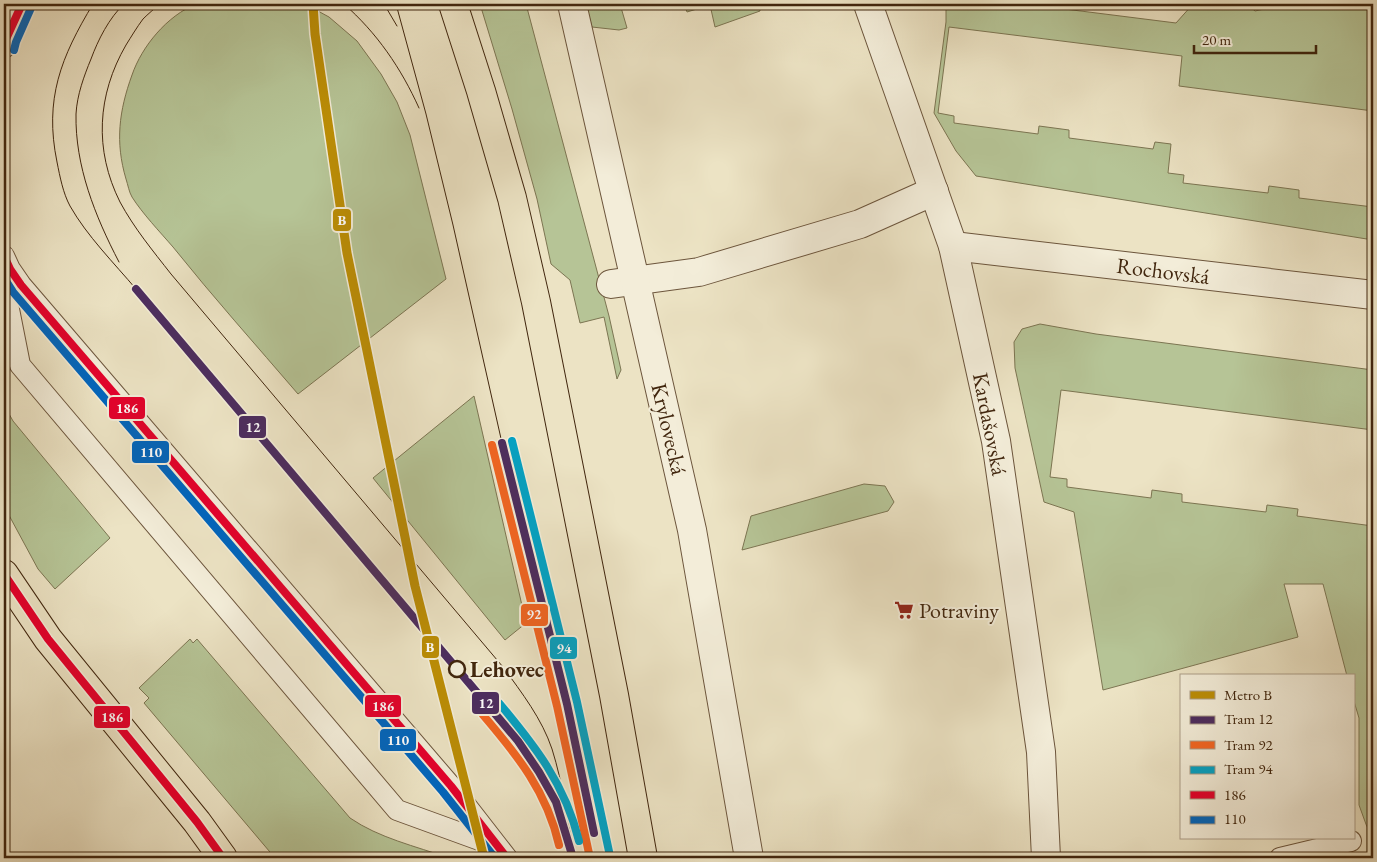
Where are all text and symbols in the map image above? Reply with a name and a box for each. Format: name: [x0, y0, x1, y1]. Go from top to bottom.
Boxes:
scale bar: [1194, 22, 1317, 54]
text: 20 m: [1202, 30, 1231, 49]
line badge: B: [332, 208, 352, 232]
text: B: [338, 211, 347, 229]
street label: Rochovská: [1115, 251, 1211, 291]
street label: Kardašovská: [966, 370, 1014, 478]
street label: Krylovecká: [644, 380, 694, 478]
line badge: 186: [108, 396, 146, 420]
text: 186: [116, 399, 139, 417]
line badge: 12: [238, 415, 267, 439]
text: 12: [246, 418, 261, 436]
line badge: 110: [131, 440, 170, 464]
text: 110: [140, 443, 163, 461]
place label: Potraviny: [919, 596, 999, 625]
supermarket icon: Potraviny: [893, 599, 915, 621]
line badge: 92: [520, 603, 549, 627]
text: 92: [527, 605, 542, 623]
line badge: B: [421, 635, 440, 659]
line badge: 94: [549, 636, 578, 660]
text: B: [426, 638, 435, 656]
text: 94: [557, 639, 572, 657]
place label: Lehovec: [470, 655, 544, 684]
marker: Lehovec: [448, 660, 466, 678]
legend: [1180, 674, 1354, 840]
text: Metro B: [1224, 685, 1272, 704]
line badge: 12: [471, 691, 500, 715]
line badge: 186: [364, 694, 402, 718]
text: 12: [479, 694, 494, 712]
text: 186: [372, 697, 395, 715]
line badge: 186: [93, 705, 131, 729]
text: 186: [101, 708, 124, 726]
text: Tram 12: [1224, 709, 1273, 728]
line badge: 110: [379, 728, 417, 752]
text: 110: [387, 731, 410, 749]
text: Tram 92: [1224, 735, 1273, 754]
text: Tram 94: [1224, 759, 1273, 778]
text: 186: [1224, 785, 1246, 804]
text: 110: [1224, 809, 1246, 828]

